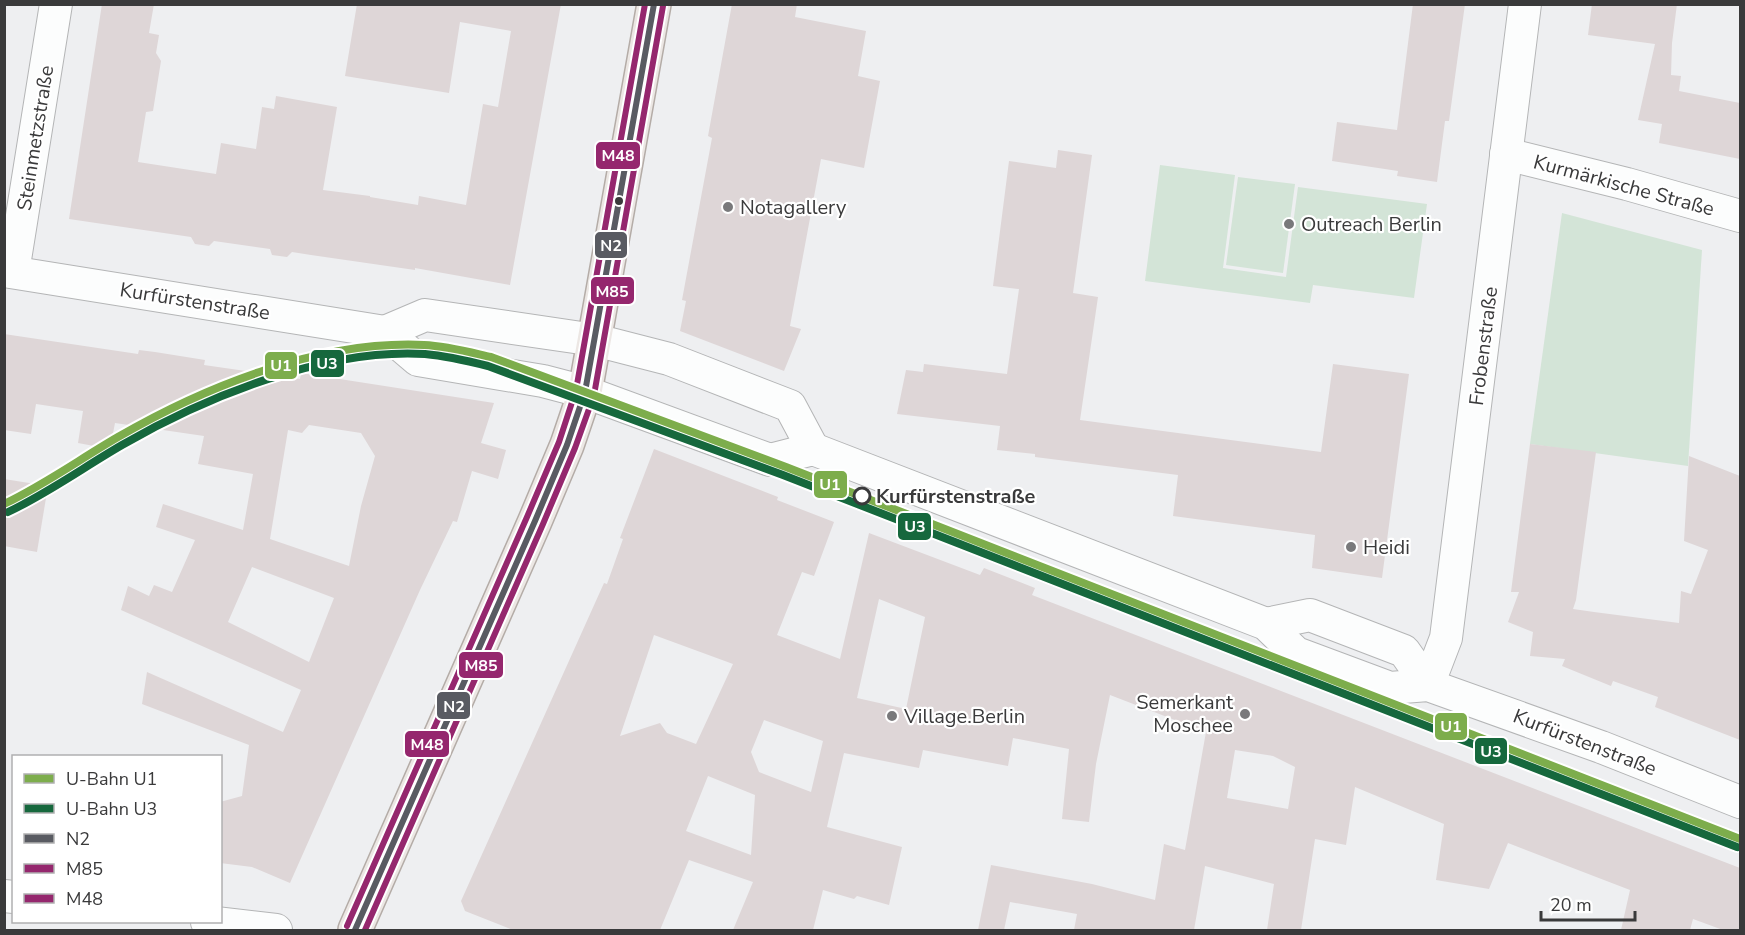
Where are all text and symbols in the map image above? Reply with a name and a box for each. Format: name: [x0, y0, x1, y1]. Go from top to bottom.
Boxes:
street label: Steinmetzstraße: [11, 63, 60, 213]
line badge: M48: [595, 141, 641, 170]
text: M48: [601, 145, 635, 167]
street label: Kurmärkische Straße: [1531, 148, 1717, 223]
place label: Notagallery: [740, 194, 847, 221]
unlabelled marker: [613, 195, 625, 207]
marker: Notagallery: [721, 200, 735, 214]
place label: Outreach Berlin: [1301, 211, 1442, 238]
marker: Outreach Berlin: [1282, 217, 1296, 231]
line badge: N2: [594, 231, 628, 259]
text: N2: [600, 235, 622, 257]
street label: Kurfürstenstraße: [118, 276, 272, 327]
line badge: M85: [590, 276, 635, 305]
text: M85: [595, 281, 629, 303]
street label: Frobenstraße: [1463, 285, 1504, 407]
line badge: U3: [310, 349, 345, 378]
line badge: U1: [264, 351, 298, 380]
text: U3: [316, 353, 338, 375]
text: U1: [270, 355, 292, 377]
line badge: U1: [813, 470, 848, 499]
text: U1: [819, 474, 841, 496]
place label: Kurfürstenstraße: [876, 483, 1036, 510]
marker: Kurfürstenstraße: [853, 487, 871, 505]
line badge: U3: [897, 512, 932, 541]
text: U3: [904, 516, 926, 538]
place label: Heidi: [1363, 534, 1410, 561]
marker: Heidi: [1344, 540, 1358, 554]
line badge: M85: [458, 651, 504, 679]
text: M85: [464, 655, 498, 677]
place label: Semerkant Moschee: [1136, 689, 1234, 739]
line badge: N2: [436, 691, 471, 720]
text: N2: [443, 696, 465, 718]
place label: Village.Berlin: [903, 703, 1025, 730]
street label: Kurfürstenstraße: [1509, 703, 1660, 782]
marker: Semerkant Moschee: [1238, 707, 1252, 721]
marker: Village.Berlin: [885, 709, 899, 723]
line badge: U1: [1434, 712, 1468, 741]
text: U1: [1440, 716, 1462, 738]
line badge: M48: [404, 730, 450, 758]
text: M48: [410, 734, 444, 756]
line badge: U3: [1474, 737, 1508, 765]
text: U3: [1480, 741, 1502, 763]
legend: [12, 755, 222, 923]
text: U-Bahn U1: [66, 767, 157, 791]
text: U-Bahn U3: [66, 797, 157, 821]
text: N2: [66, 827, 90, 851]
text: M85: [66, 857, 103, 881]
scale bar: [1541, 884, 1636, 922]
text: M48: [66, 887, 103, 911]
text: 20 m: [1550, 893, 1592, 917]

